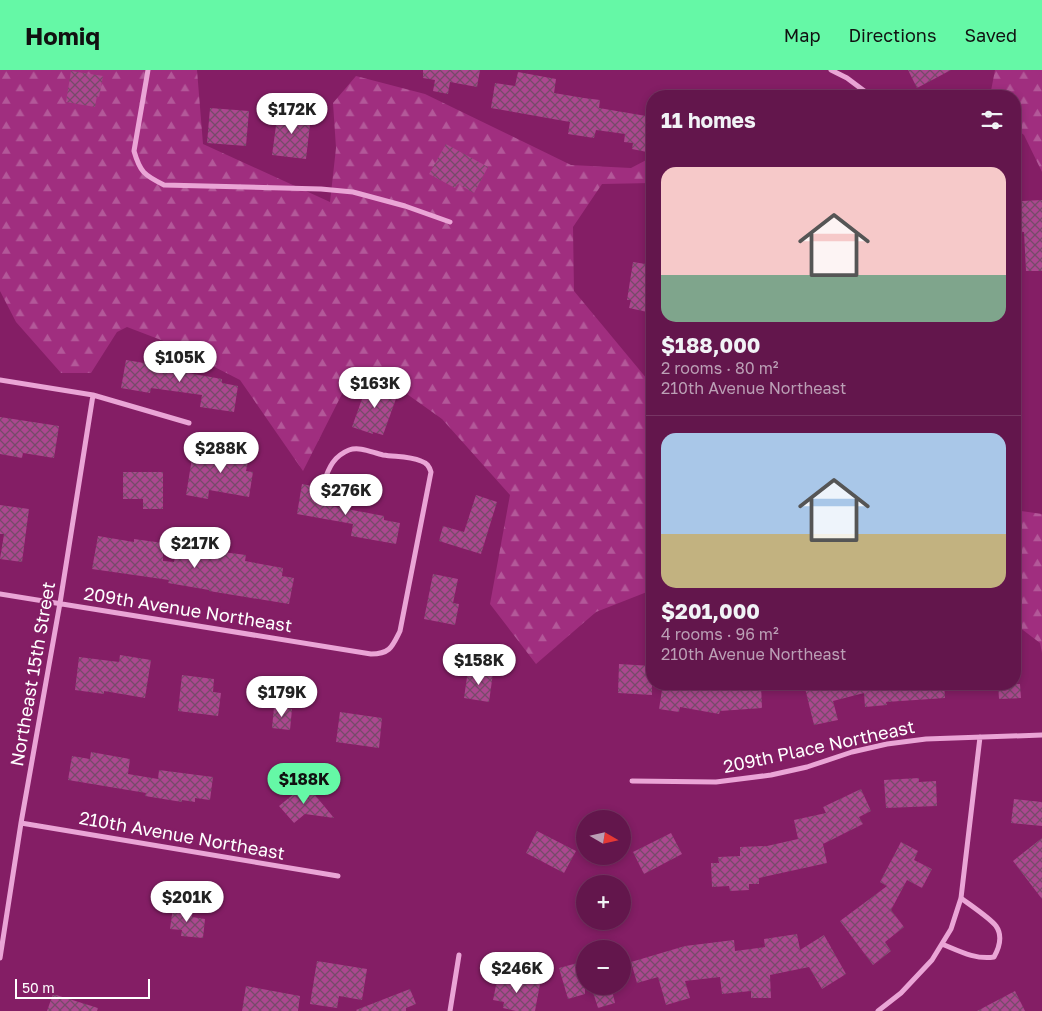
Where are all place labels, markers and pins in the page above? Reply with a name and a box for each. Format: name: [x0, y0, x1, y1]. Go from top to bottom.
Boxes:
pin: $172K: [257, 92, 327, 135]
pin: $105K: [145, 340, 215, 383]
pin: $163K: [340, 366, 410, 409]
pin: $288K: [186, 432, 256, 474]
pin: $276K: [311, 474, 381, 516]
pin: $217K: [160, 526, 230, 569]
pin: $158K: [444, 644, 514, 686]
pin: $179K: [247, 676, 317, 718]
pin: $188K: [269, 762, 339, 805]
pin: $201K: [152, 880, 222, 923]
pin: $246K: [482, 952, 552, 994]

